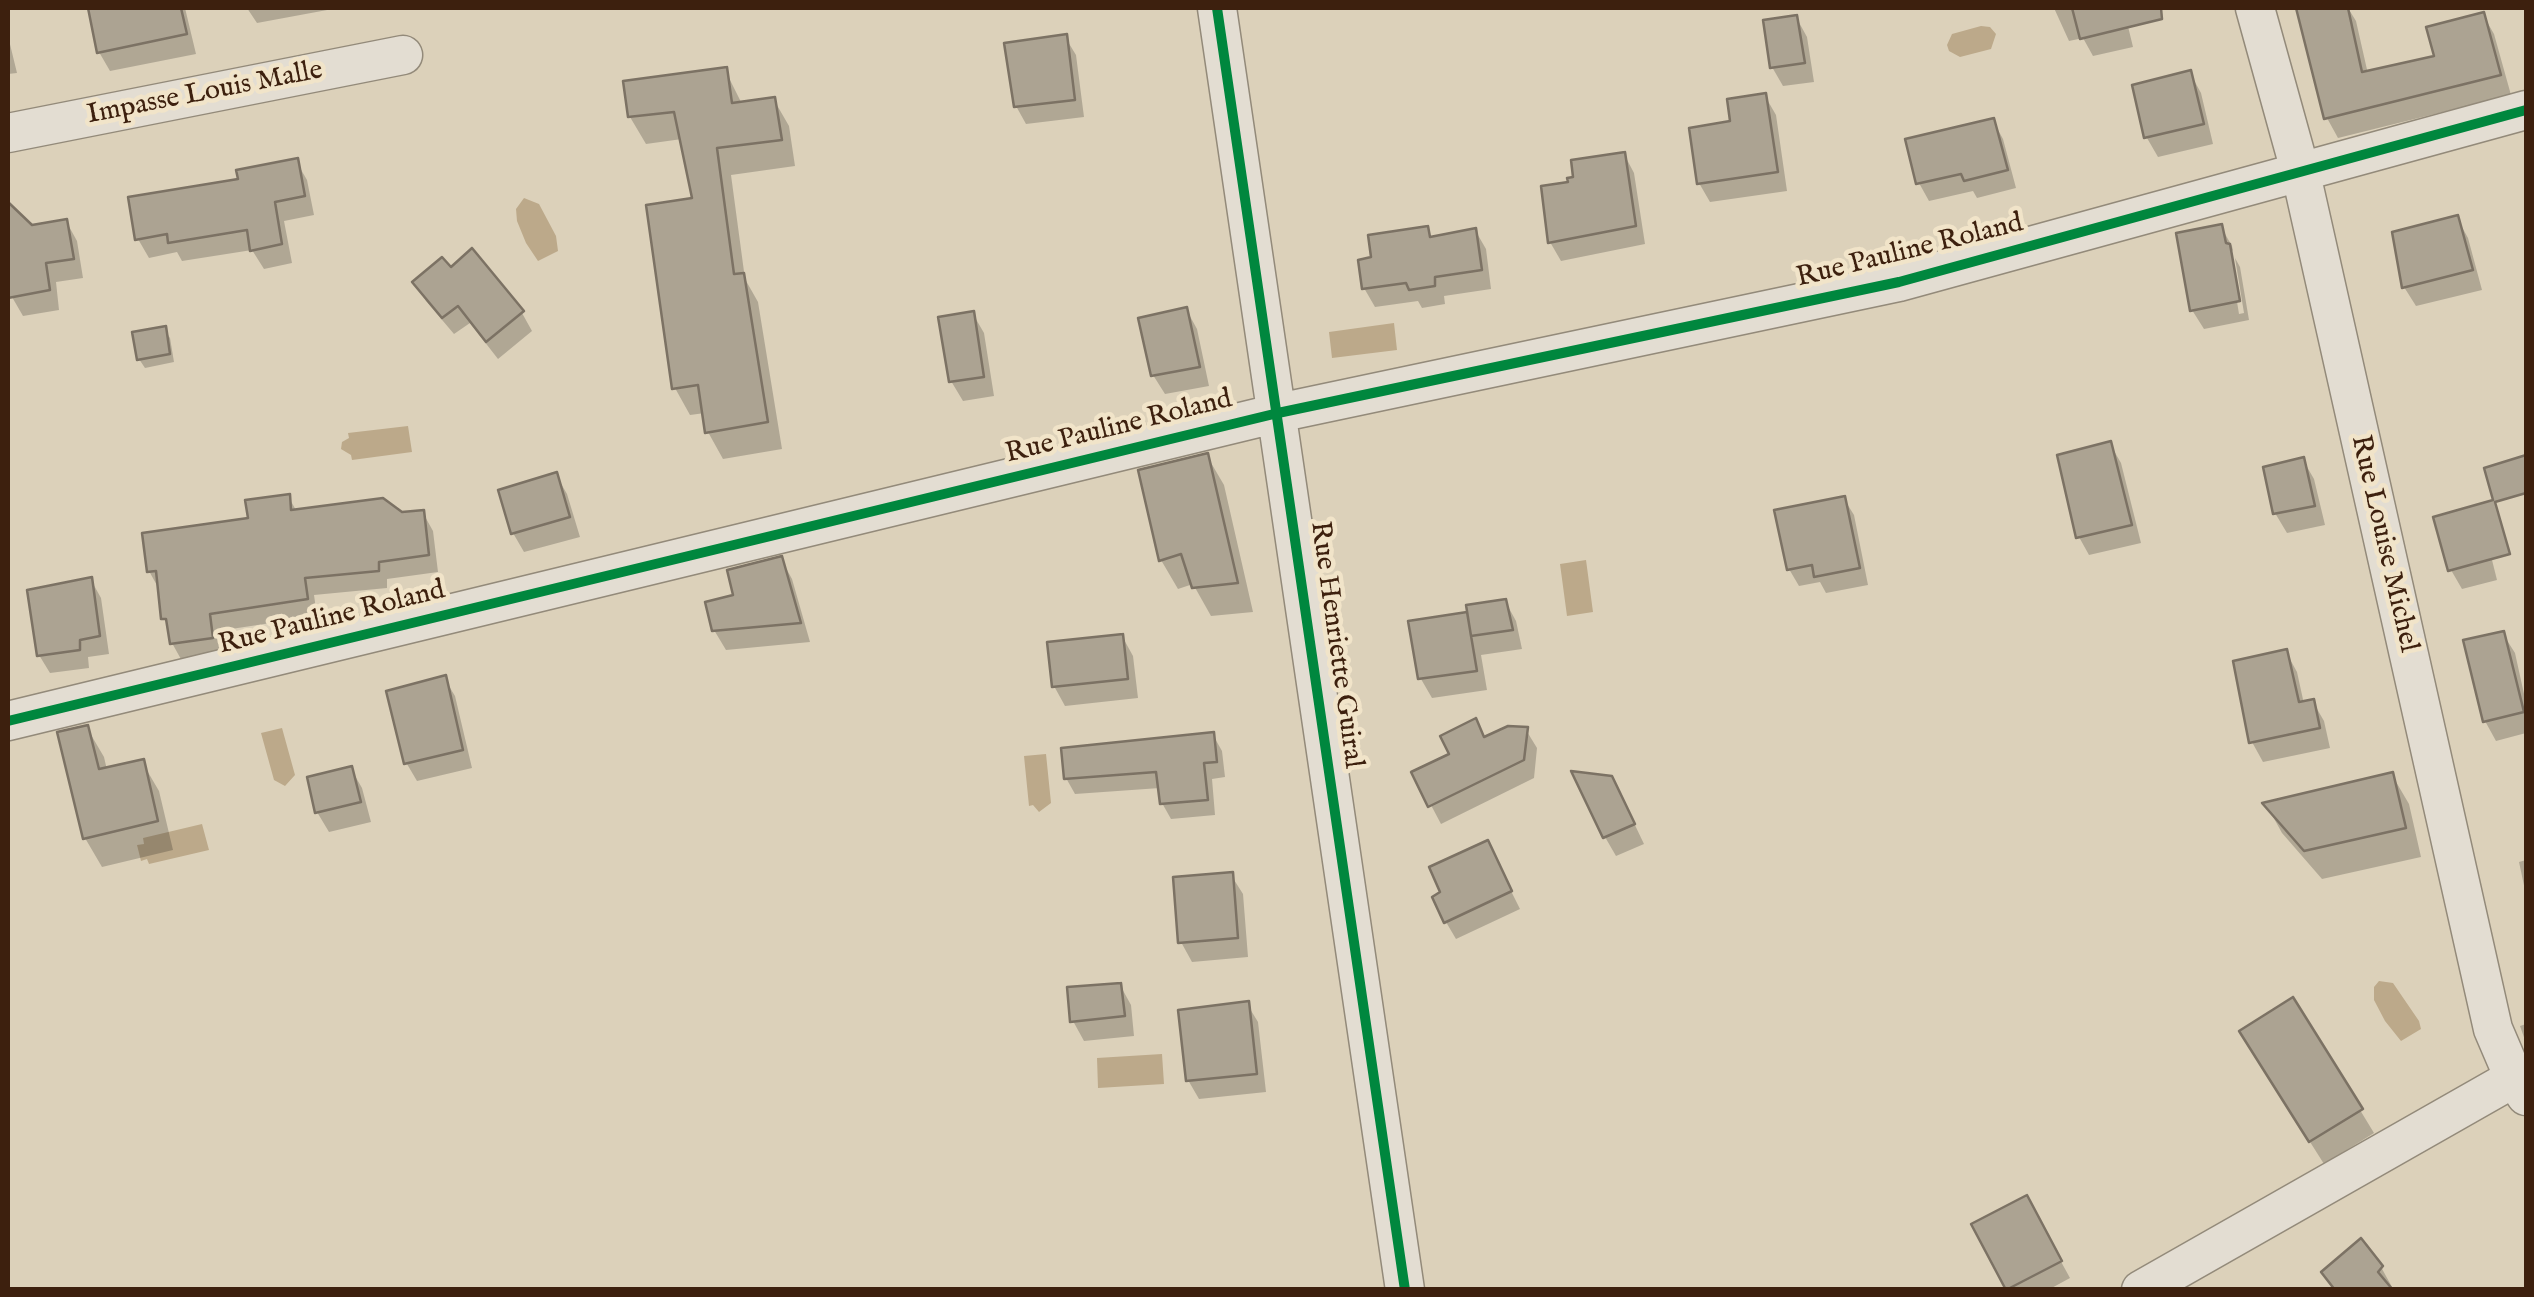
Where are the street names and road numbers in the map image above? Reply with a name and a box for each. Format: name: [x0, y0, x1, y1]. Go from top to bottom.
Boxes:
street label: Impasse Louis Malle: [84, 55, 326, 133]
street label: Rue Pauline Roland: [1793, 208, 2027, 296]
street label: Rue Pauline Roland: [1002, 384, 1236, 472]
street label: Rue Louise Michel: [2342, 432, 2424, 656]
street label: Rue Henriette Guiral: [1301, 519, 1369, 771]
street label: Rue Pauline Roland: [215, 575, 449, 663]

